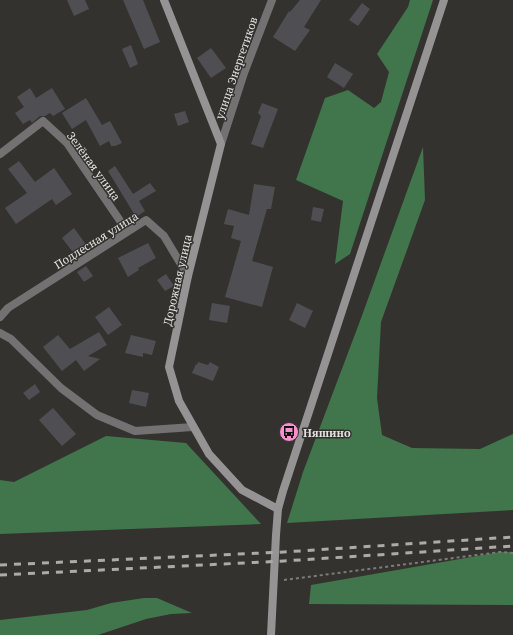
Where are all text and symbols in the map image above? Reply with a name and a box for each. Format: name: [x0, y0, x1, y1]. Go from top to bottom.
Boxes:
street label: улица Энергетиков: [211, 15, 261, 121]
street label: Зелёная улица: [64, 129, 124, 203]
street label: Подлесная улица: [51, 208, 141, 272]
street label: Дорожная улица: [159, 233, 195, 327]
bus stop icon: Няшино: [278, 421, 300, 443]
place label: Няшино: [303, 425, 351, 440]

